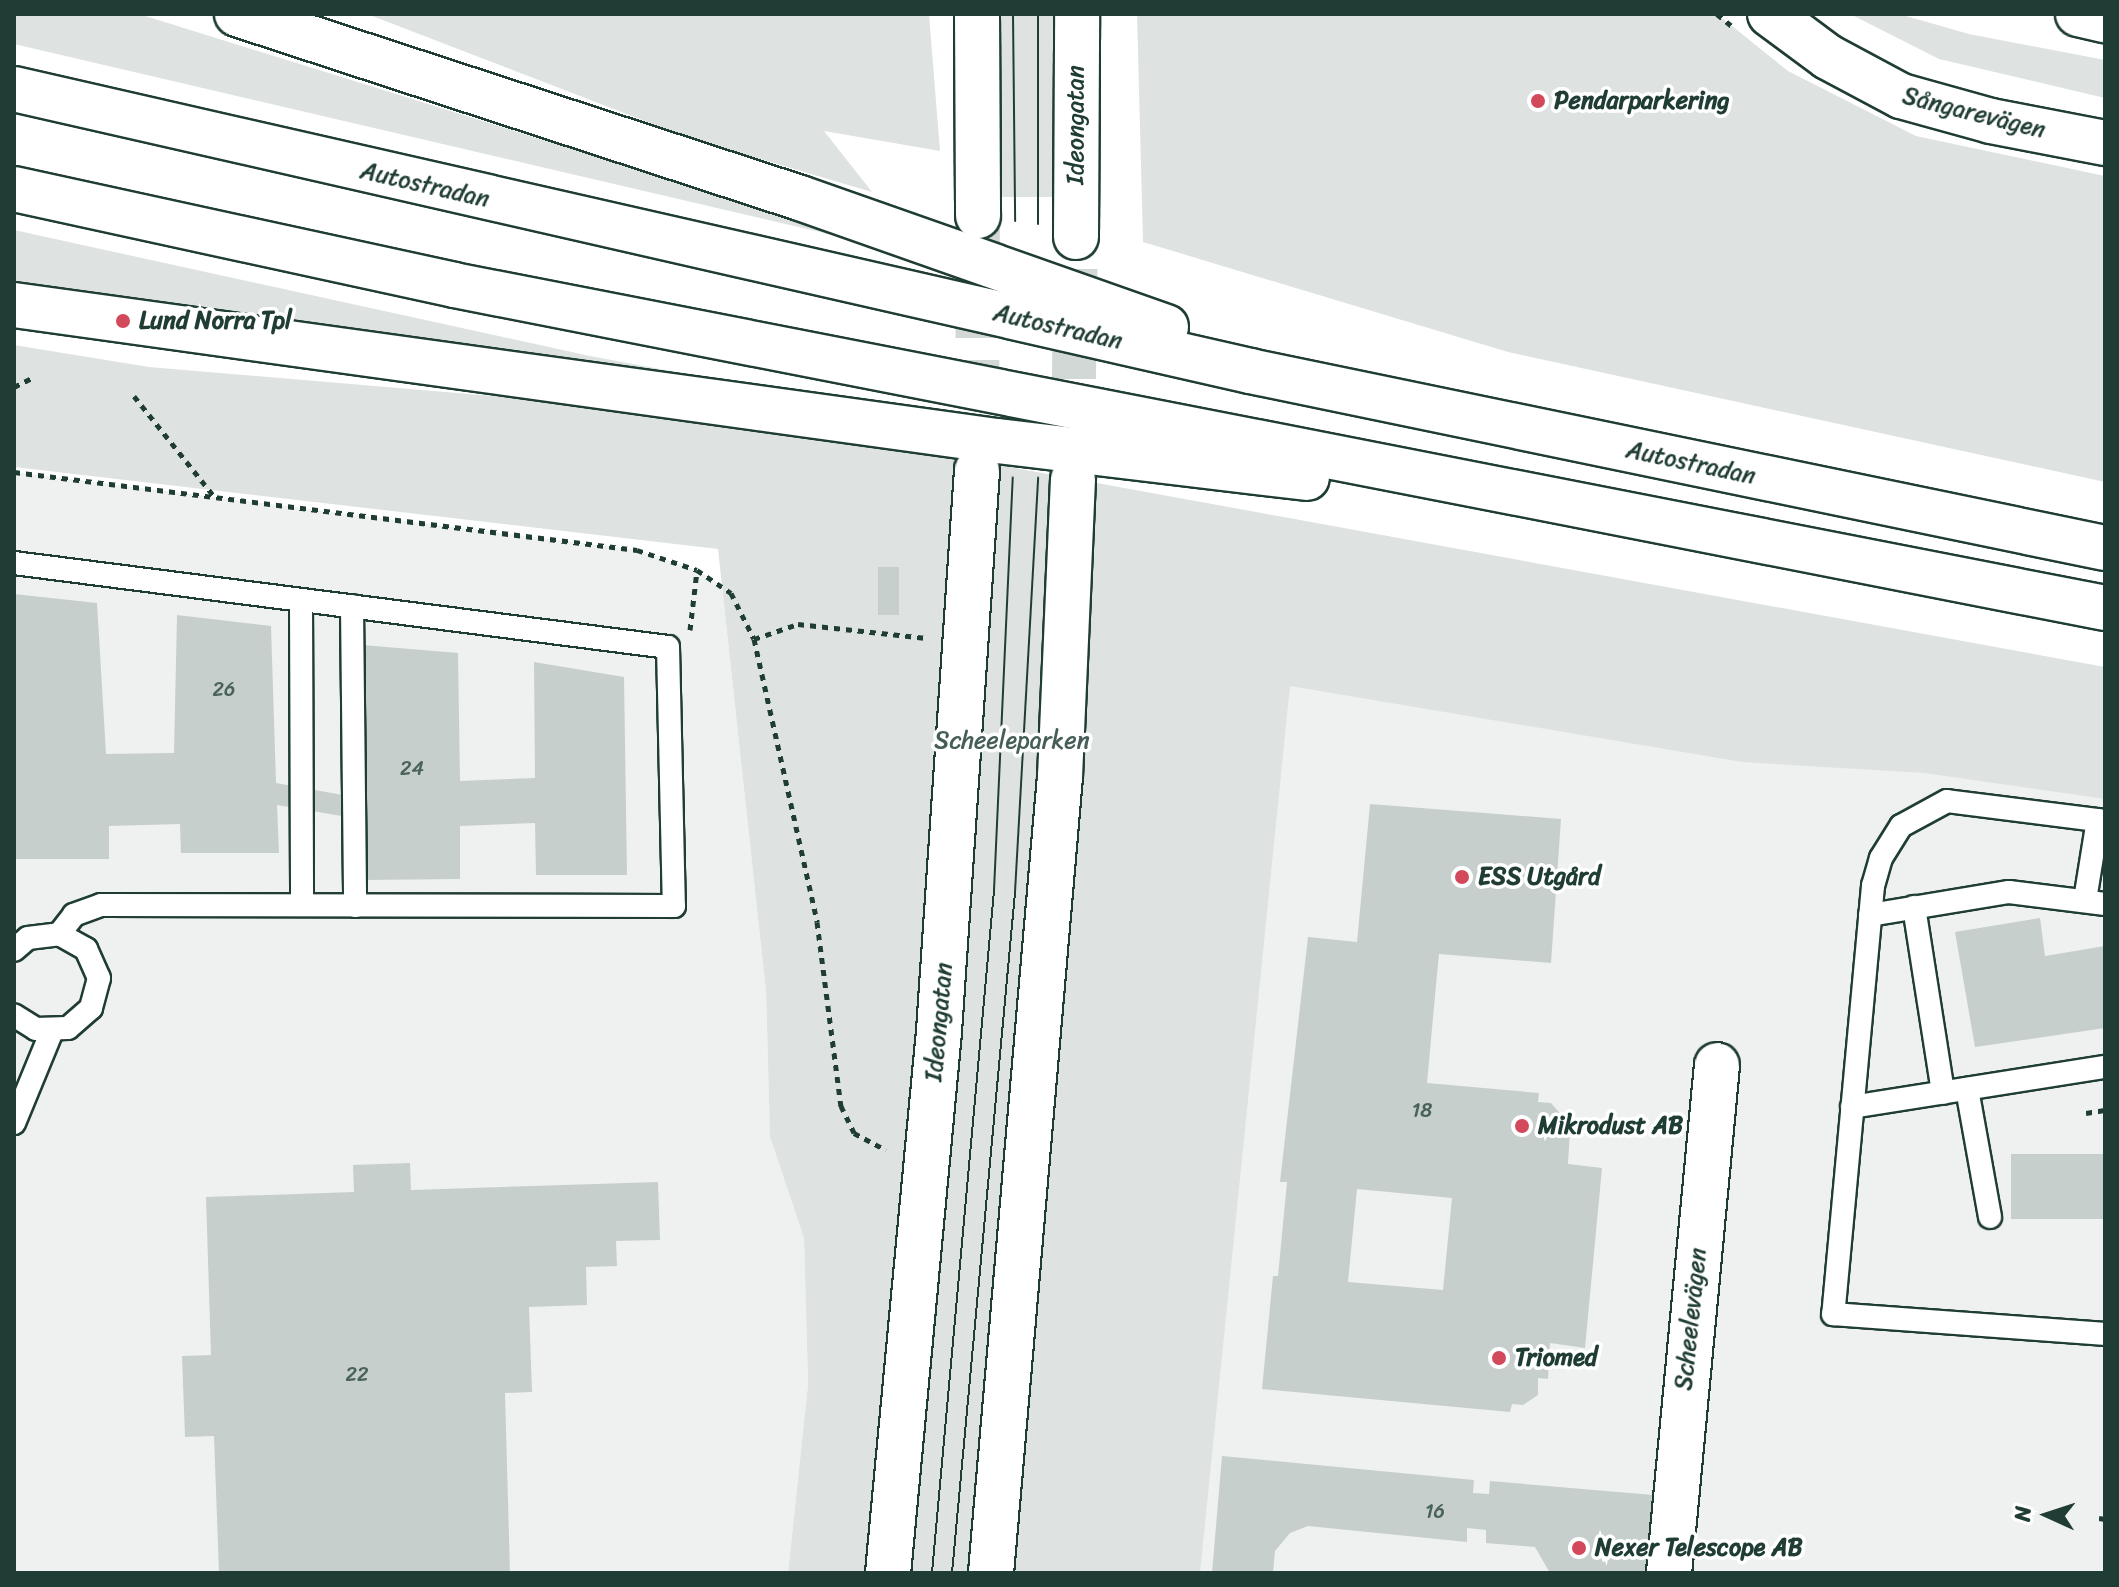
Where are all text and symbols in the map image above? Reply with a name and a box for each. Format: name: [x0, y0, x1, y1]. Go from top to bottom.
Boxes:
street label: Ideongatan: [1062, 65, 1090, 185]
street label: Sångarevägen: [1900, 81, 2048, 145]
place label: Pendarparkering: [1554, 87, 1730, 115]
marker: Pendarparkering: [1529, 92, 1547, 110]
street label: Autostradan: [358, 156, 492, 214]
street label: Autostradan: [991, 298, 1125, 356]
place label: Lund Norra Tpl: [139, 307, 293, 335]
marker: Lund Norra Tpl: [114, 312, 132, 330]
street label: Autostradan: [1624, 435, 1758, 491]
house number: 26: [213, 677, 235, 701]
park label: Scheeleparken: [934, 727, 1090, 755]
house number: 24: [400, 756, 424, 780]
place label: ESS Utgård: [1478, 863, 1601, 891]
marker: ESS Utgård: [1453, 868, 1471, 886]
street label: Ideongatan: [919, 961, 959, 1083]
house number: 18: [1412, 1098, 1432, 1122]
place label: Mikrodust AB: [1538, 1112, 1683, 1140]
marker: Mikrodust AB: [1513, 1117, 1531, 1135]
street label: Scheelevägen: [1669, 1246, 1713, 1392]
place label: Triomed: [1515, 1344, 1597, 1372]
marker: Triomed: [1490, 1349, 1508, 1367]
house number: 22: [345, 1362, 369, 1386]
north arrow: [2007, 1475, 2087, 1555]
house number: 16: [1425, 1499, 1445, 1523]
text: N: [2003, 1505, 2042, 1522]
place label: Nexer Telescope AB: [1595, 1534, 1804, 1562]
marker: Nexer Telescope AB: [1570, 1539, 1588, 1557]

